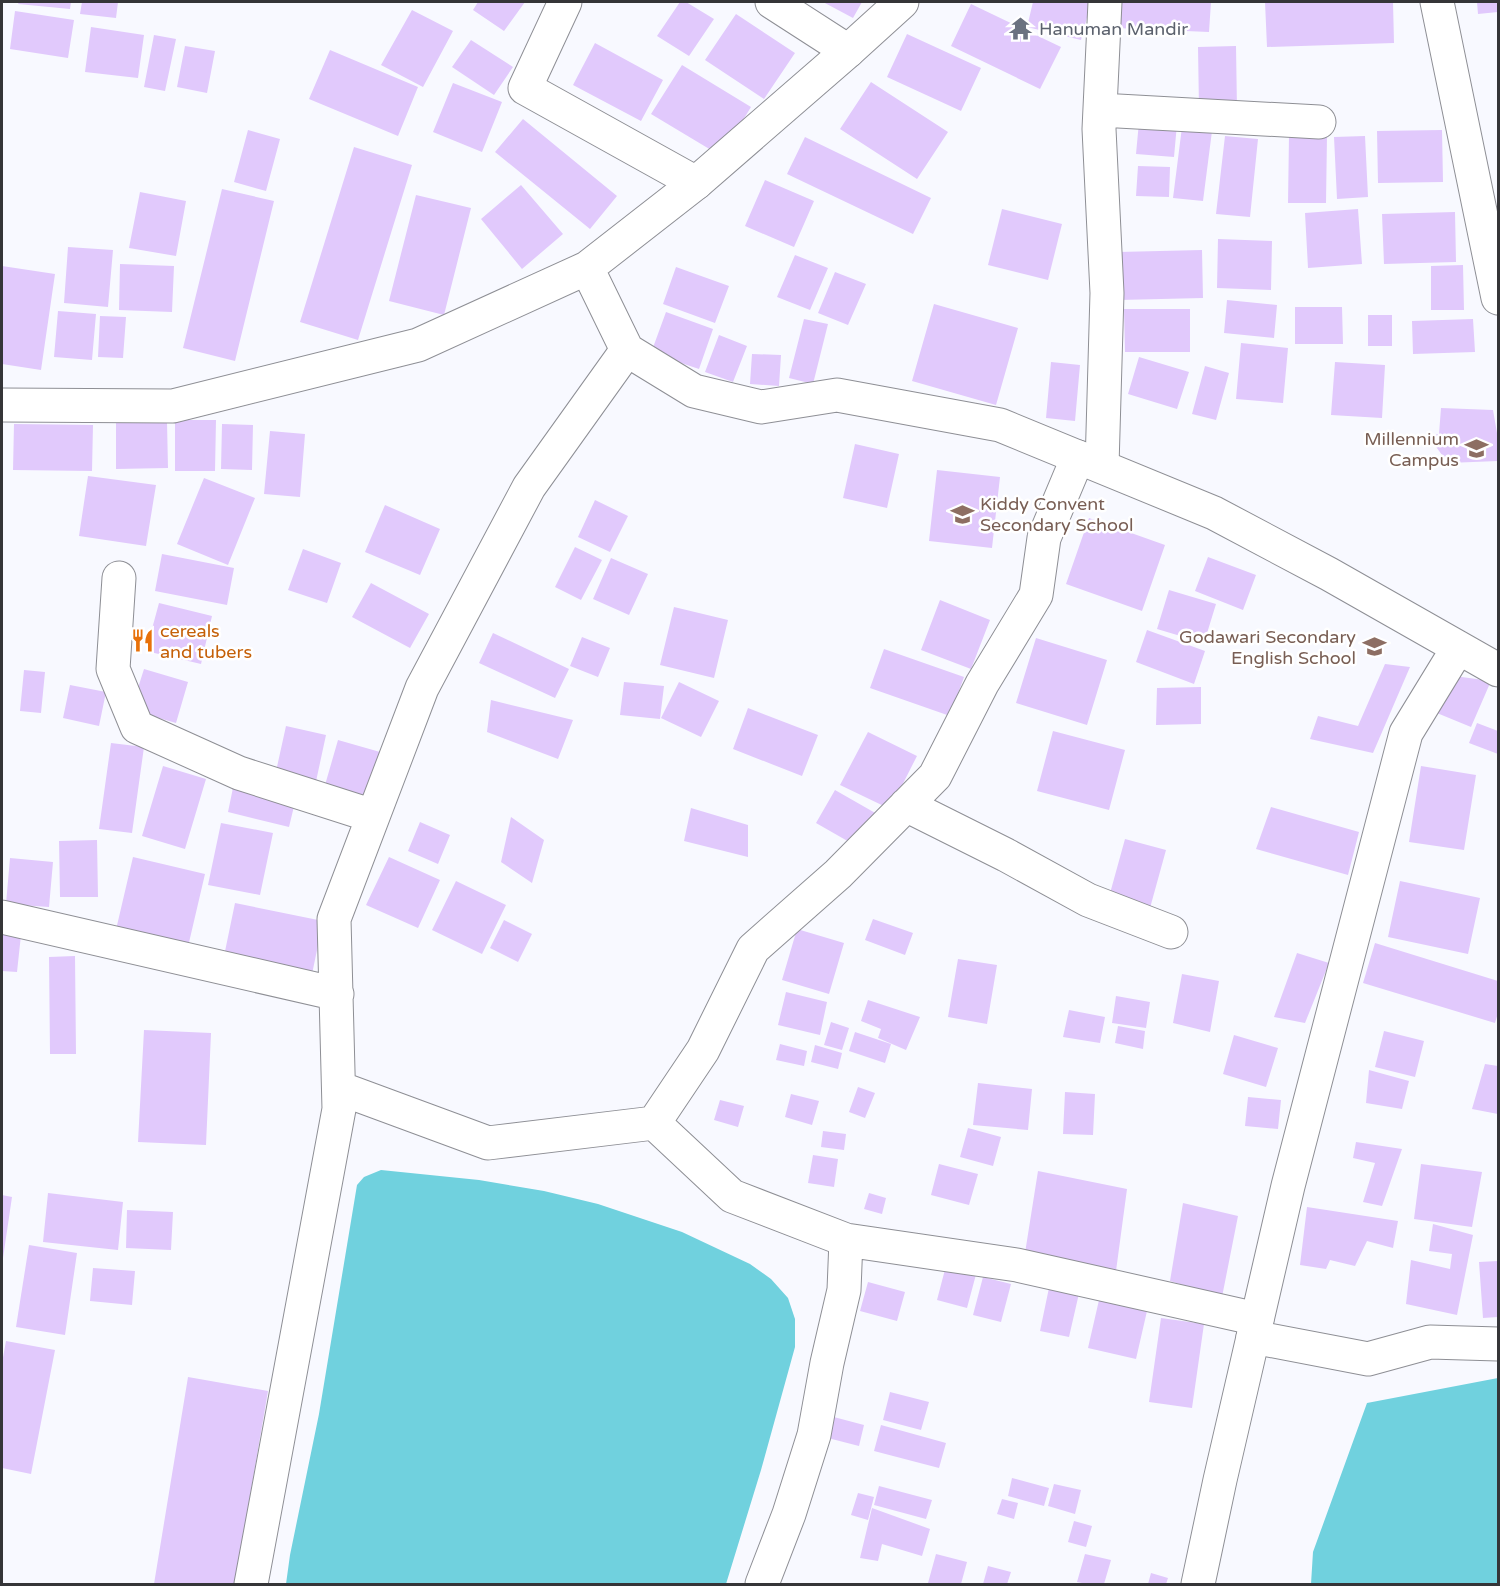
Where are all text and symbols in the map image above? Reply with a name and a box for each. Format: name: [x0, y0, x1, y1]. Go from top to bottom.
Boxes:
temple icon: Hanuman Mandir: [1008, 16, 1034, 42]
place label: Hanuman Mandir: [1039, 18, 1188, 40]
place label: Millennium Campus: [1364, 428, 1459, 471]
school or university icon: Millennium Campus: [1464, 436, 1490, 462]
place label: Kiddy Convent Secondary School: [980, 493, 1133, 536]
school or university icon: Kiddy Convent Secondary School: [949, 501, 975, 527]
place label: cereals and tubers: [160, 620, 252, 663]
place label: Godawari Secondary English School: [1179, 626, 1356, 669]
restaurant icon: cereals and tubers: [129, 628, 155, 654]
school or university icon: Godawari Secondary English School: [1361, 634, 1387, 660]

